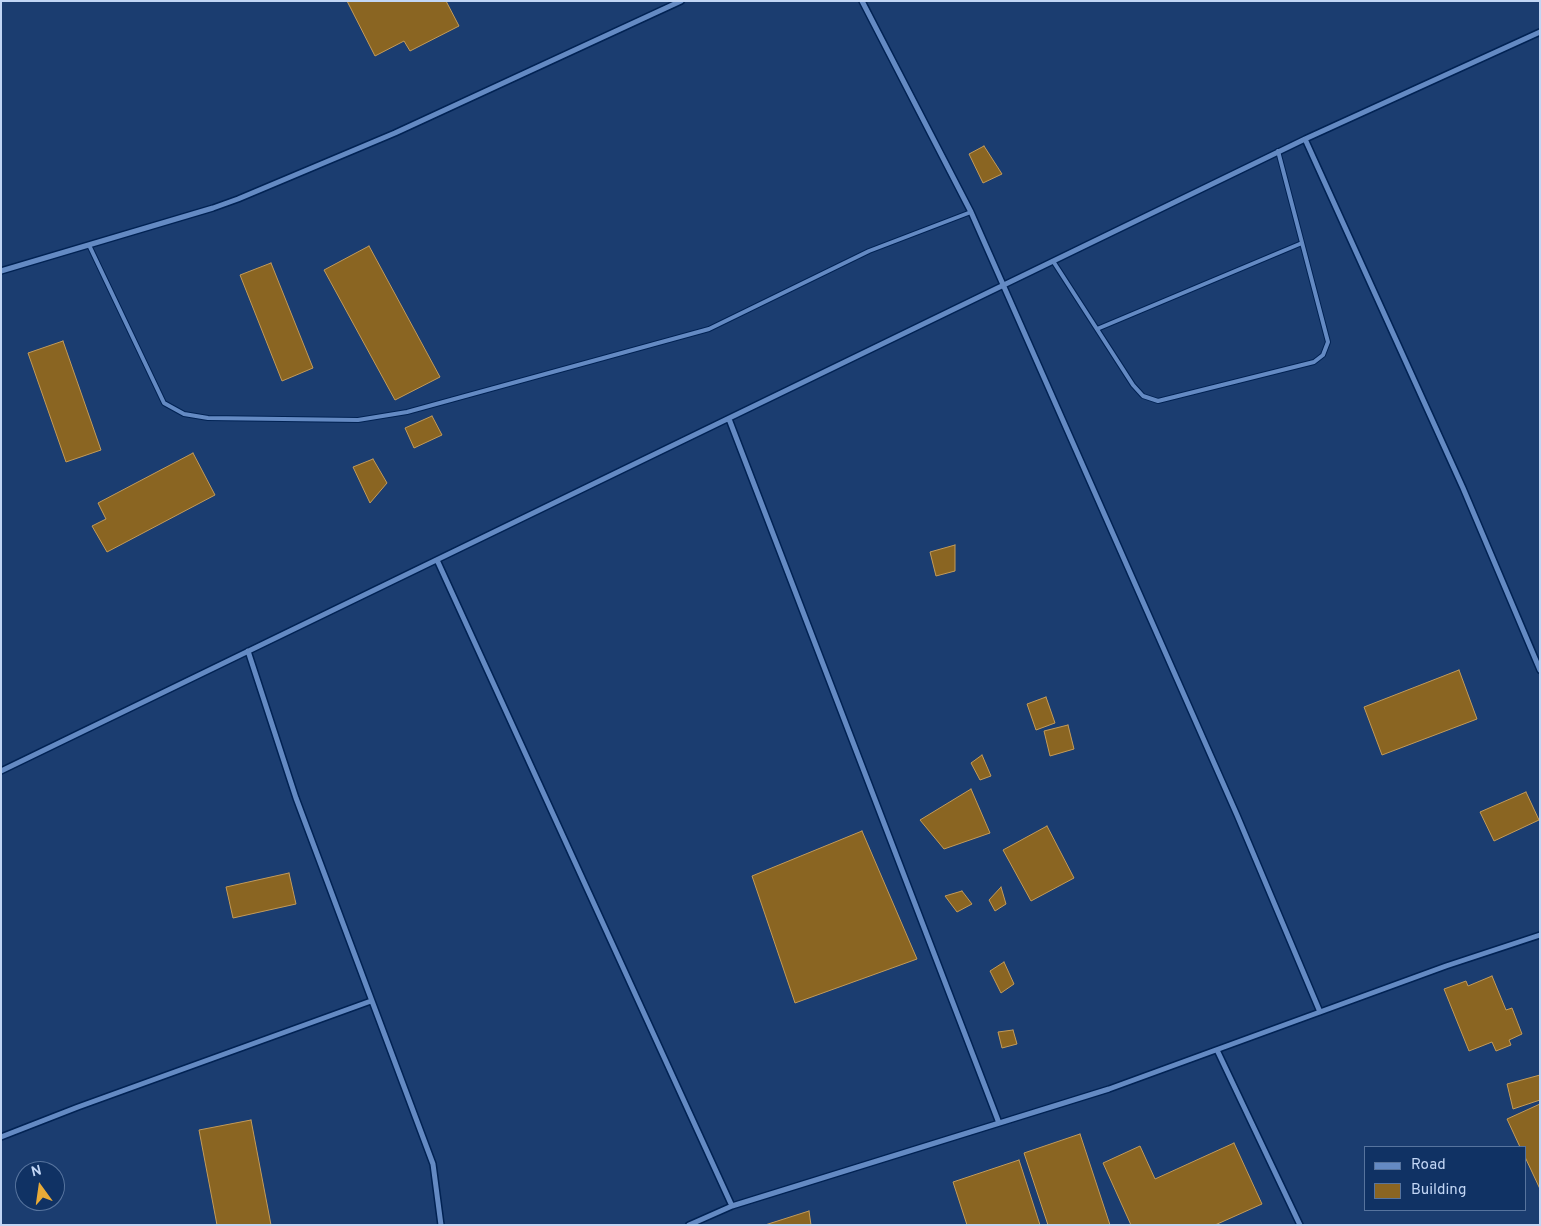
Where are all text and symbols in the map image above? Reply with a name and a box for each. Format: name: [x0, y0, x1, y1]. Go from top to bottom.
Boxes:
legend: [1364, 1146, 1526, 1211]
text: Road: [1411, 1156, 1446, 1175]
north arrow: [15, 1161, 65, 1211]
text: N: [30, 1162, 43, 1181]
text: Building: [1411, 1181, 1466, 1200]

